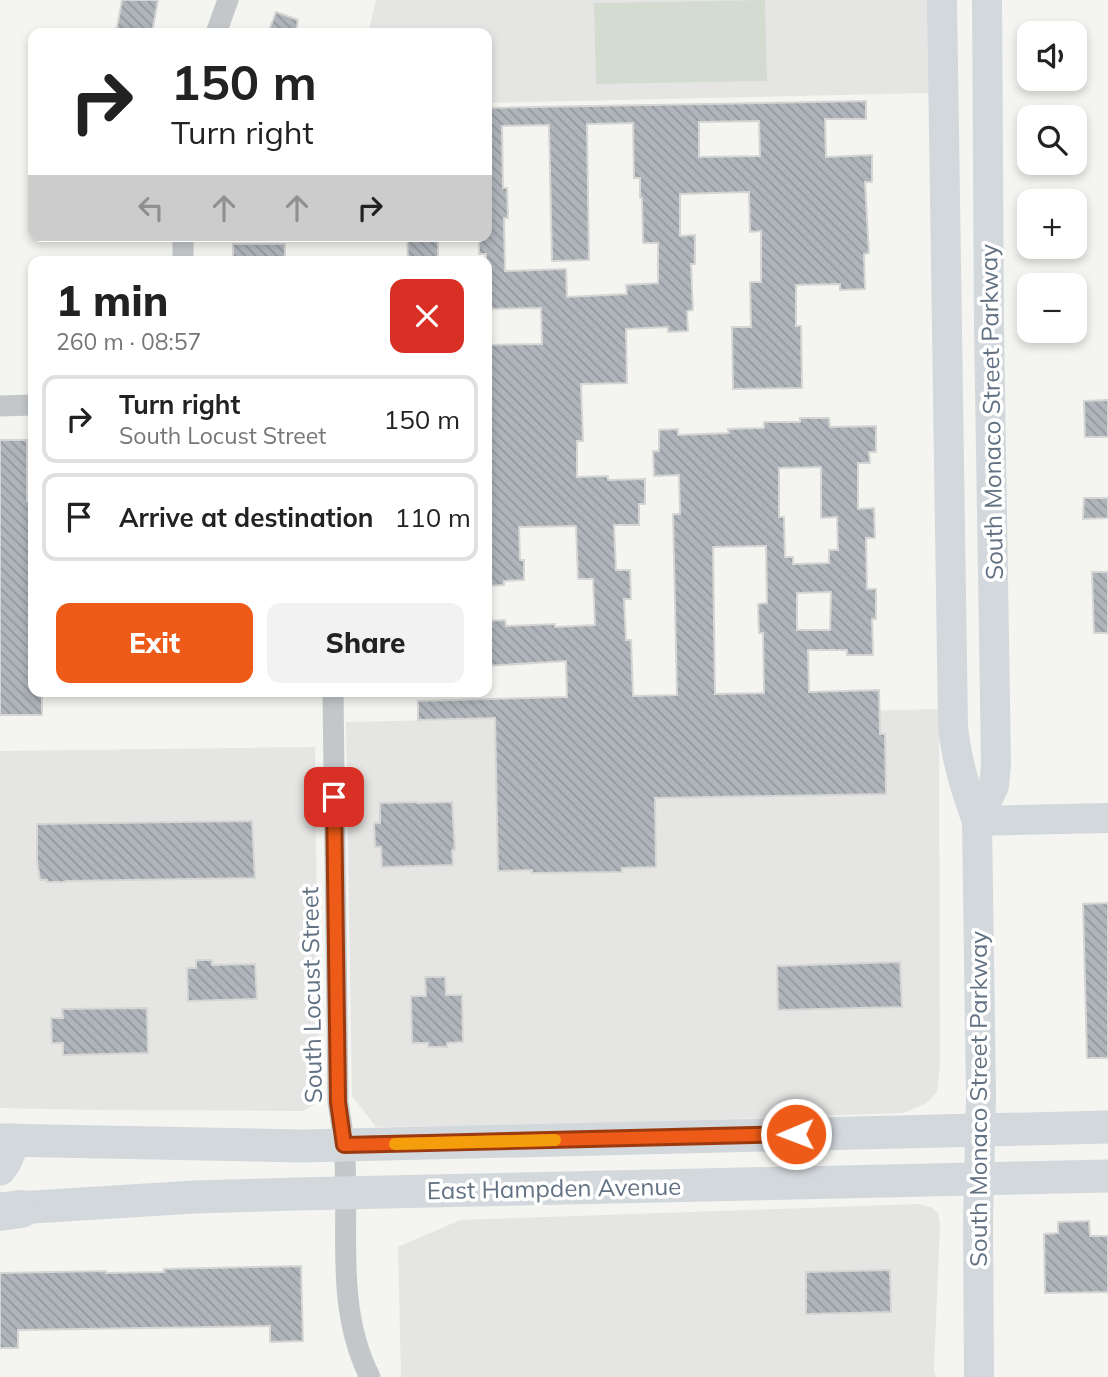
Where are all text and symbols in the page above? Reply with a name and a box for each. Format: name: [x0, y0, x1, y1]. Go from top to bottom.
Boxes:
map controls: [1017, 21, 1087, 343]
button: sound: [1017, 21, 1087, 91]
text: 150 m: [171, 51, 317, 112]
icon: right: [56, 56, 147, 147]
button: search: [1017, 105, 1087, 175]
text: Turn right: [171, 112, 314, 152]
icon: left: [132, 189, 170, 227]
icon: ahead: [205, 189, 243, 227]
icon: ahead: [278, 189, 316, 227]
icon: right: [351, 189, 389, 227]
button: +: [1017, 189, 1087, 259]
street label: South Monaco Street Parkway: [973, 244, 1009, 580]
button: −: [1017, 273, 1087, 343]
text: 1 min: [56, 274, 169, 327]
button: close: [390, 279, 464, 353]
text: 260 m · 08:57: [56, 327, 201, 356]
text: Turn right: [119, 388, 240, 421]
icon: right: [60, 400, 98, 438]
text: 150 m: [384, 403, 460, 436]
text: South Locust Street: [119, 421, 326, 450]
icon: arrive: [60, 498, 98, 536]
text: Arrive at destination: [119, 501, 374, 534]
text: 110 m: [395, 501, 471, 534]
button: Exit: [56, 603, 253, 683]
button: Share: [267, 603, 464, 683]
pin: [304, 767, 364, 827]
icon: arrive: [315, 778, 353, 816]
street label: South Locust Street: [294, 887, 328, 1103]
street label: South Monaco Street Parkway: [963, 931, 993, 1267]
position arrow: [759, 1097, 833, 1171]
street label: East Hampden Avenue: [427, 1171, 681, 1205]

